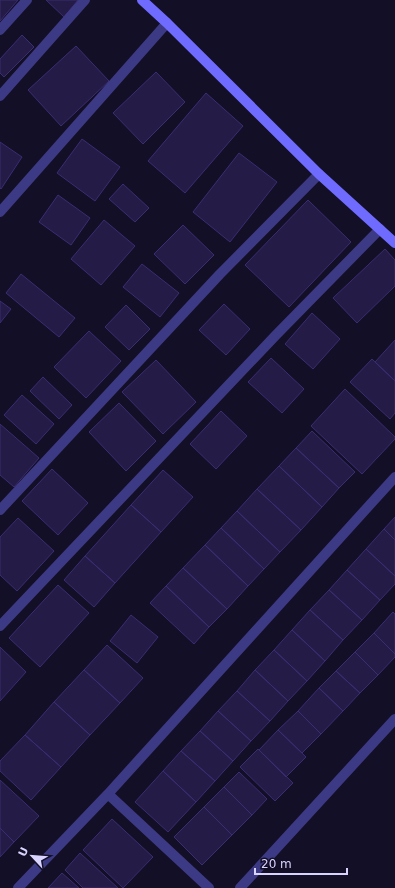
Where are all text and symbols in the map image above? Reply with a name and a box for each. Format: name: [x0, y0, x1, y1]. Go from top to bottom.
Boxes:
north arrow: [12, 836, 52, 876]
text: U: [16, 845, 31, 859]
scale bar: [255, 850, 347, 876]
text: 20 m: [261, 857, 292, 871]

